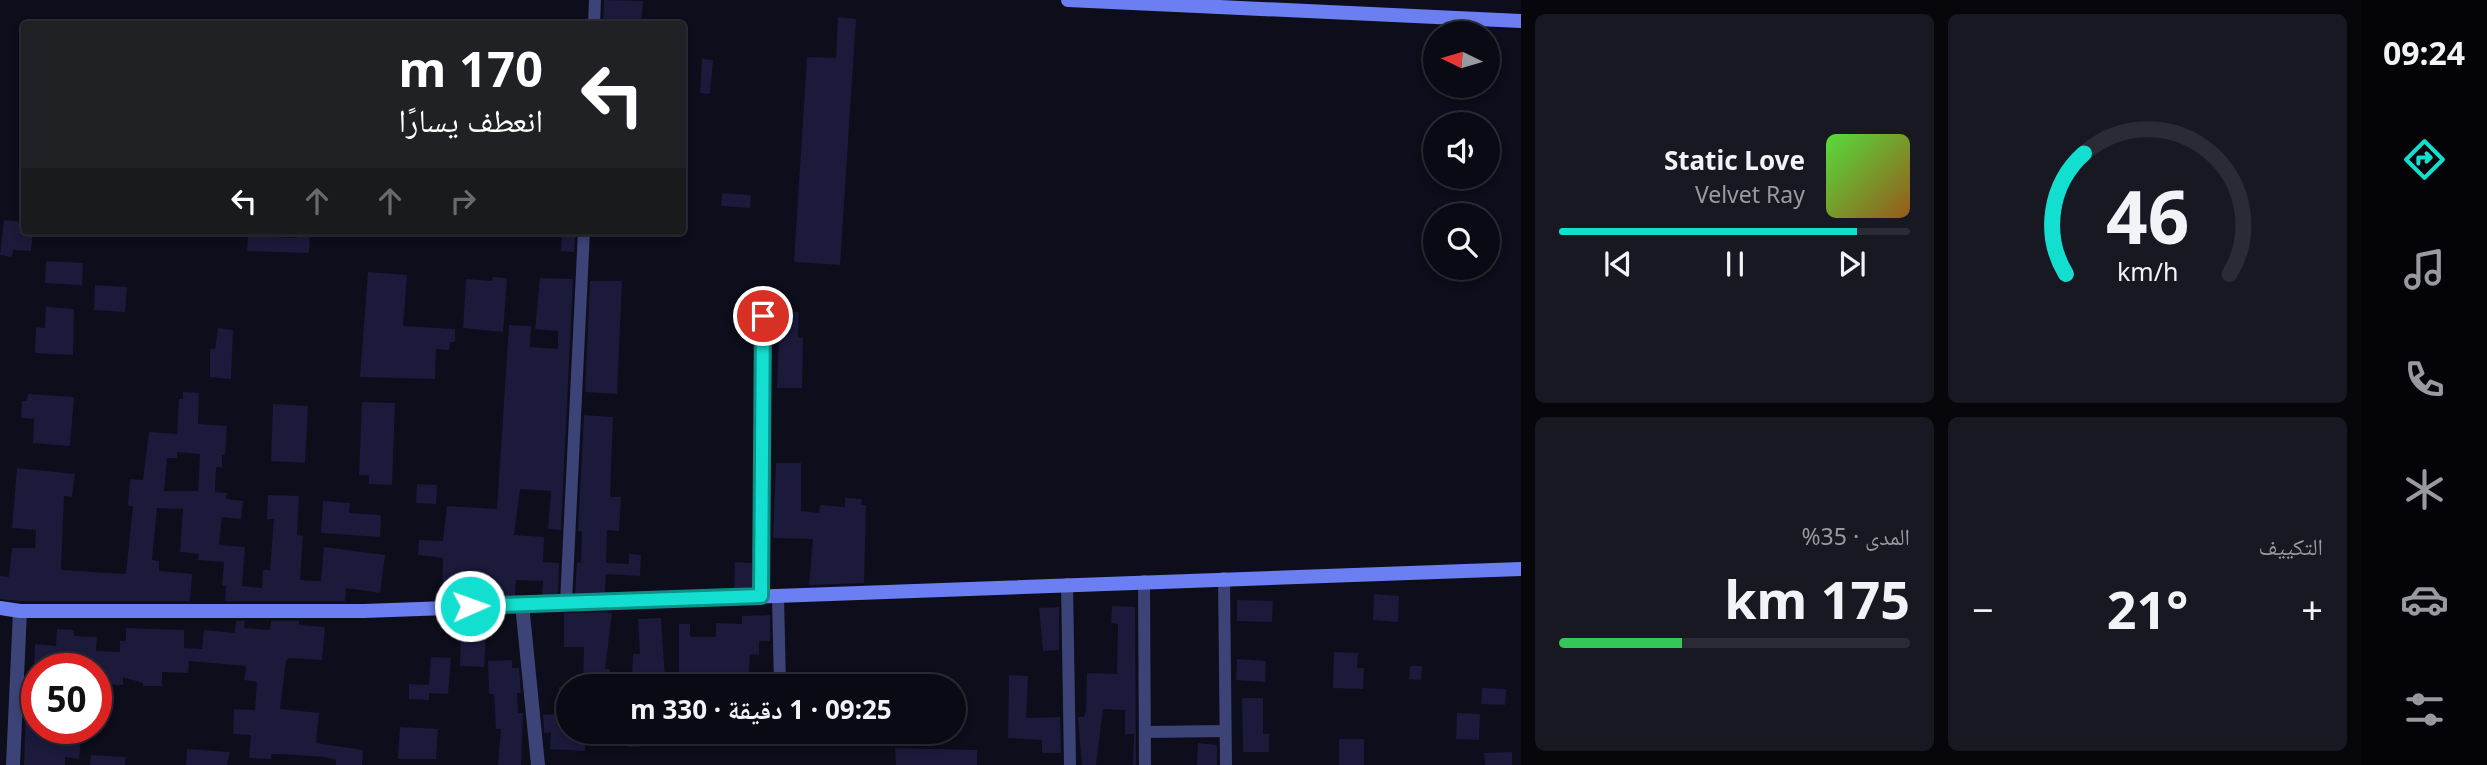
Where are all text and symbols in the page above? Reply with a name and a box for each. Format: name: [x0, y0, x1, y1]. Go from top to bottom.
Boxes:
north arrow: [1423, 21, 1500, 98]
map controls: [1423, 21, 1500, 280]
text: 09:24: [2383, 31, 2465, 74]
text: 170 m: [398, 35, 543, 101]
icon: left: [567, 49, 658, 140]
text: انعطف يسارًا: [398, 98, 543, 141]
button: sound: [1423, 112, 1500, 189]
icon: directions: [2400, 135, 2449, 184]
text: Static Love: [1664, 142, 1805, 178]
text: 46: [2106, 167, 2189, 266]
text: Velvet Ray: [1695, 178, 1805, 210]
icon: left: [225, 182, 263, 220]
icon: ahead: [298, 182, 336, 220]
icon: ahead: [371, 182, 409, 220]
icon: right: [444, 182, 482, 220]
button: search: [1423, 203, 1500, 280]
icon: previous: [1599, 245, 1637, 283]
icon: pause: [1716, 245, 1754, 283]
icon: next: [1833, 245, 1871, 283]
icon: music: [2400, 245, 2449, 294]
text: km/h: [2117, 254, 2178, 288]
pin: [733, 286, 793, 346]
icon: arrive: [744, 297, 782, 335]
icon: phone: [2400, 355, 2449, 404]
icon: climate: [2400, 465, 2449, 514]
text: المدى · 35%: [1801, 520, 1910, 552]
text: التكييف: [2258, 530, 2323, 562]
text: 175 km: [1724, 563, 1910, 634]
position arrow: [433, 569, 507, 643]
text: 21°: [2107, 573, 2188, 644]
icon: car: [2400, 575, 2449, 624]
text: −: [1972, 583, 1994, 635]
text: +: [2301, 583, 2323, 635]
speed limit sign: 50: [21, 653, 112, 744]
icon: filters: [2400, 685, 2449, 734]
text: 09:25 · 1 دقيقة · 330 m: [630, 691, 892, 727]

